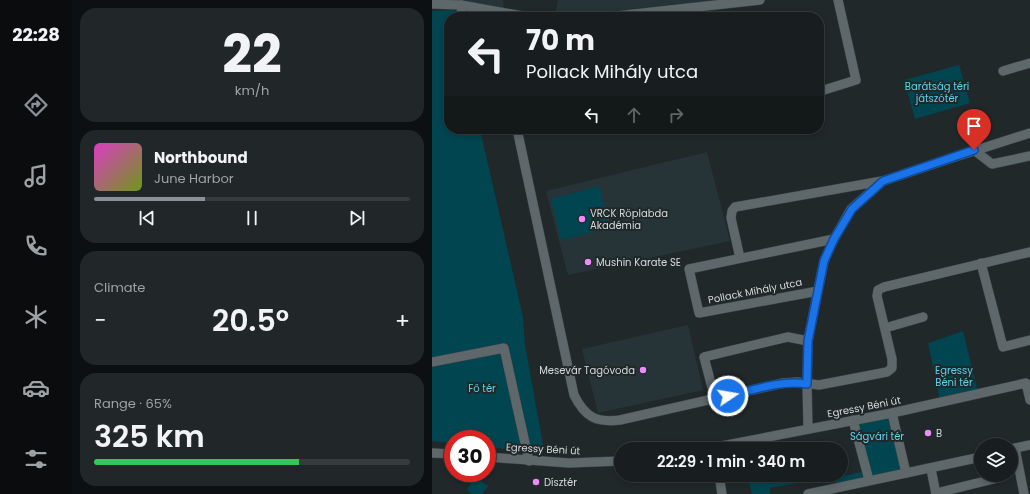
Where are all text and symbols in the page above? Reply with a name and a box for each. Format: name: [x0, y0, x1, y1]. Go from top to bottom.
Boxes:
text: 22: [222, 18, 282, 91]
text: 70 m: [526, 21, 595, 60]
text: 22:28: [12, 22, 60, 47]
icon: left: [460, 28, 512, 80]
text: Pollack Mihály utca: [526, 59, 698, 84]
park label: Barátság téri játszótér: [905, 79, 969, 106]
text: km/h: [235, 81, 269, 100]
icon: directions: [22, 91, 50, 119]
icon: left: [581, 104, 603, 126]
icon: ahead: [623, 104, 645, 126]
icon: right: [665, 104, 687, 126]
pin: [957, 109, 991, 150]
icon: arrive: [963, 115, 985, 137]
text: Northbound: [154, 147, 248, 168]
icon: music: [22, 162, 50, 190]
text: June Harbor: [154, 169, 234, 188]
place label: VRCK Röplabda Akadémia: [590, 206, 668, 233]
icon: previous: [136, 207, 158, 229]
icon: pause: [241, 207, 263, 229]
icon: next: [346, 207, 368, 229]
marker: VRCK Röplabda Akadémia: [577, 214, 587, 224]
icon: phone: [22, 232, 50, 260]
place label: Mushin Karate SE: [596, 255, 681, 270]
marker: Mushin Karate SE: [583, 257, 593, 267]
street label: Pollack Mihály utca: [707, 275, 803, 307]
text: Climate: [94, 278, 145, 297]
text: 20.5°: [212, 299, 289, 342]
icon: climate: [22, 303, 50, 331]
text: −: [94, 305, 106, 336]
text: +: [395, 305, 410, 336]
place label: Mesevár Tagóvoda: [539, 363, 635, 378]
park label: Egressy Béni tér: [935, 363, 973, 390]
marker: Mesevár Tagóvoda: [638, 365, 648, 375]
icon: car: [22, 374, 50, 402]
position arrow: [707, 375, 749, 417]
park label: Fő tér: [468, 381, 496, 396]
street label: Egressy Béni út: [826, 392, 902, 421]
text: Range · 65%: [94, 394, 172, 413]
text: 325 km: [94, 415, 205, 458]
place label: B: [936, 426, 942, 441]
marker: B: [923, 428, 933, 438]
park label: Ságvári tér: [850, 429, 904, 444]
speed limit sign: 30: [444, 430, 496, 482]
map controls: [974, 438, 1018, 482]
button: layers: [974, 438, 1018, 482]
street label: Egressy Béni út: [505, 440, 581, 458]
icon: filters: [22, 445, 50, 473]
text: 22:29 · 1 min · 340 m: [657, 451, 805, 472]
place label: Dísztér: [544, 475, 577, 490]
marker: Dísztér: [531, 477, 541, 487]

